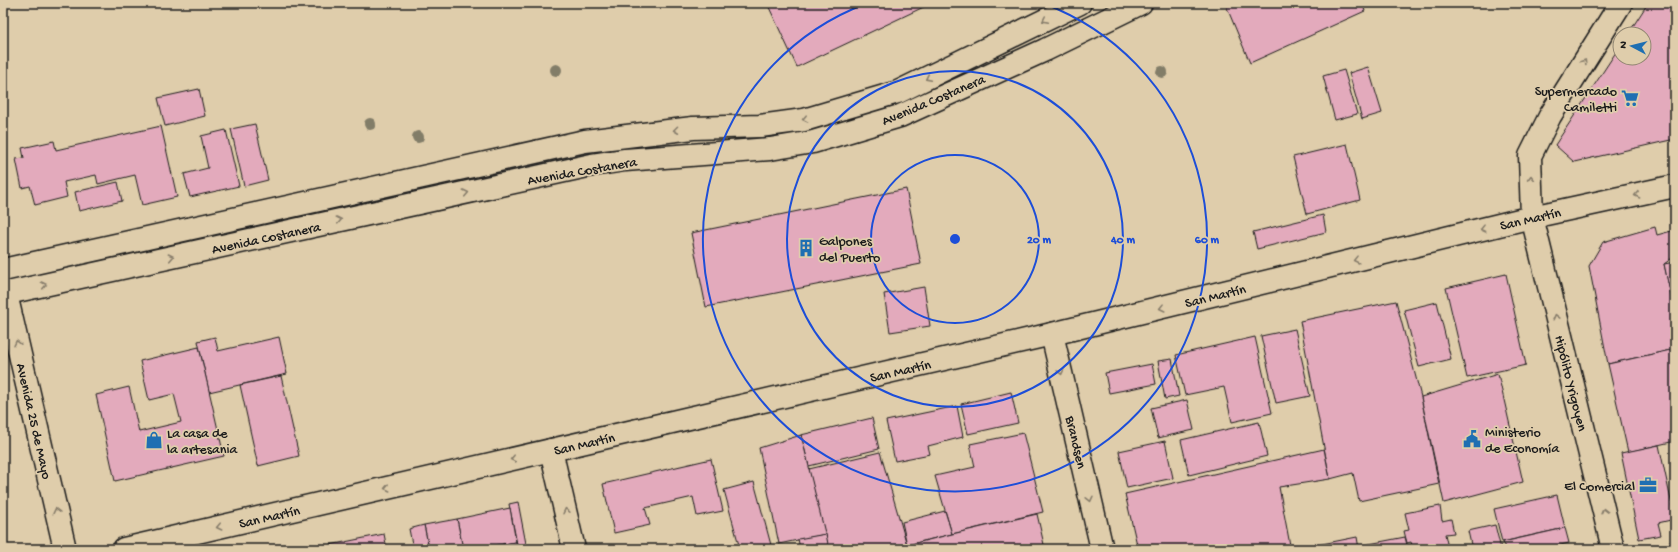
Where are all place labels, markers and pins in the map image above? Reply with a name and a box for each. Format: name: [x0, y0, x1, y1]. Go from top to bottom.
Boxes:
place label: Supermercado Camiletti: [1535, 84, 1617, 117]
supermarket icon: Supermercado Camiletti: [1620, 88, 1640, 108]
centre of rings: [948, 232, 962, 246]
place label: Galpones del Puerto: [819, 234, 880, 267]
building icon: Galpones del Puerto: [796, 238, 816, 258]
place label: Ministerio de Economía: [1485, 425, 1560, 458]
place label: La casa de la artesania: [167, 426, 238, 459]
public building icon: Ministerio de Economía: [1462, 429, 1482, 449]
shop icon: La casa de la artesania: [144, 430, 164, 450]
office icon: El Comercial: [1638, 475, 1658, 495]
place label: El Comercial: [1564, 479, 1635, 496]

